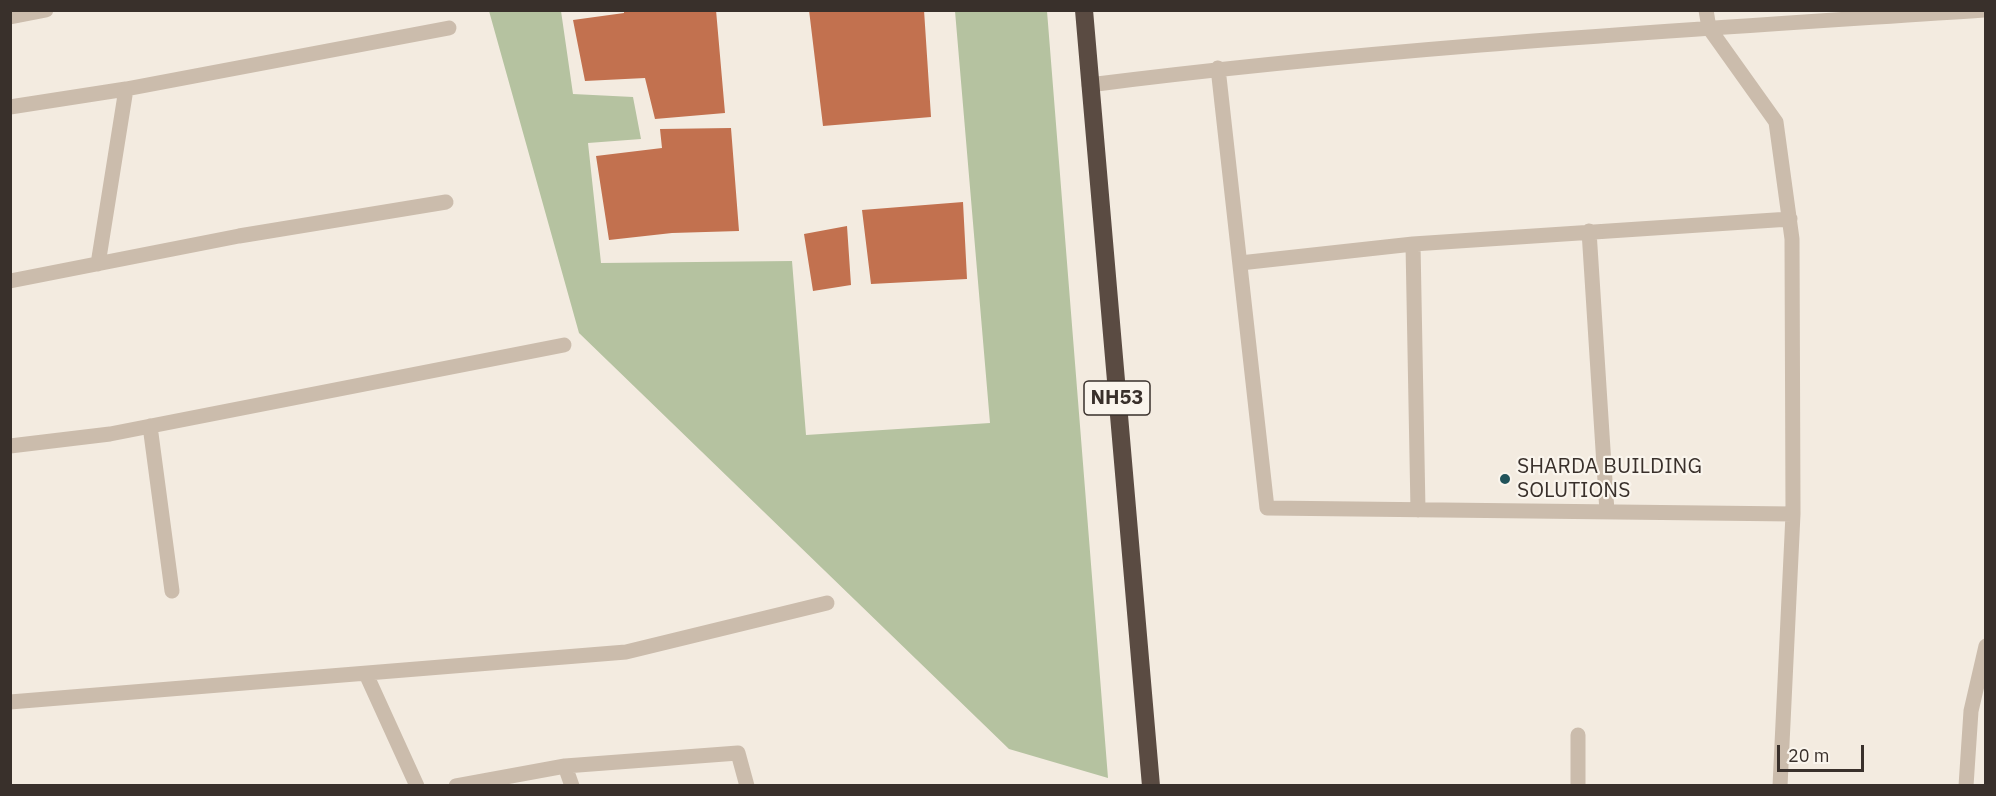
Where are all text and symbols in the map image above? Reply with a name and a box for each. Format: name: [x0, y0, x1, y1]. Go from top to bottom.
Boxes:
road number: NH53: [1084, 381, 1150, 415]
place label: SHARDA BUILDING SOLUTIONS: [1517, 454, 1702, 504]
marker: SHARDA BUILDING SOLUTIONS: [1498, 472, 1512, 486]
scale bar: [1780, 733, 1867, 771]
text: 20 m: [1788, 744, 1830, 767]

